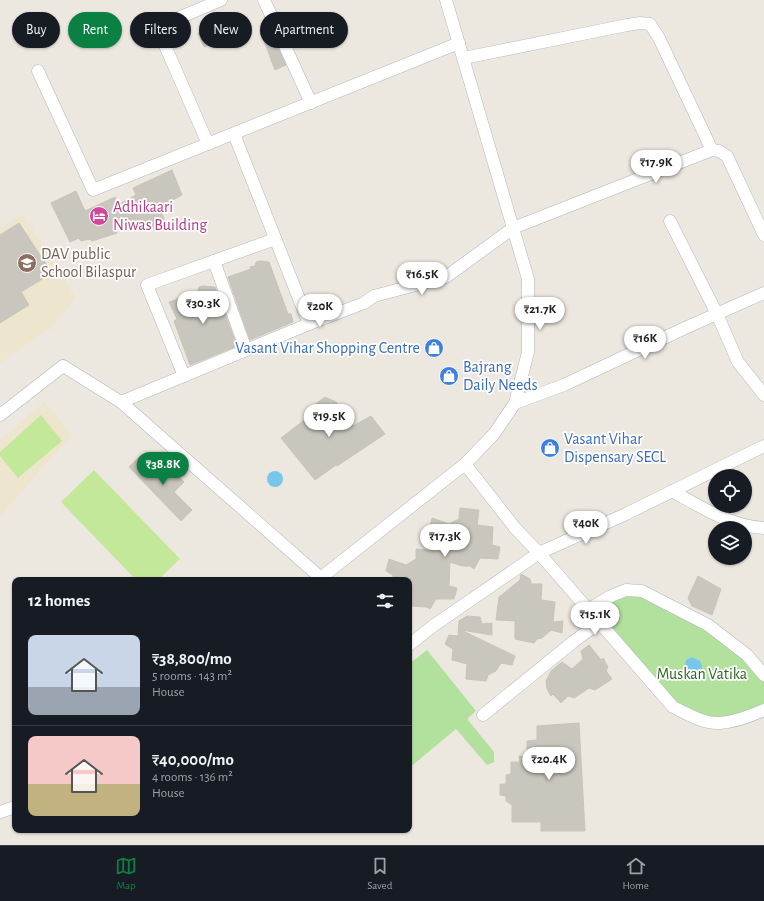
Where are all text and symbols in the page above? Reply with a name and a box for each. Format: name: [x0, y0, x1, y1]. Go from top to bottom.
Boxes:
chip: Buy: [12, 12, 60, 48]
chip: Rent: [68, 12, 122, 48]
chip: Filters: [130, 12, 191, 48]
chip: New: [199, 12, 252, 48]
chip: Apartment: [260, 12, 348, 48]
pin: ₹17.9K: [623, 150, 689, 184]
text: ₹17.9K: [640, 156, 672, 169]
place label: Adhikaari Niwas Building: [113, 199, 207, 233]
hotel icon: Adhikaari Niwas Building: [88, 205, 110, 227]
place label: DAV public School Bilaspur: [41, 246, 137, 280]
school or university icon: DAV public School Bilaspur: [16, 252, 38, 274]
pin: ₹16.5K: [389, 262, 455, 296]
text: ₹16.5K: [406, 268, 438, 281]
pin: ₹30.3K: [170, 291, 236, 325]
pin: ₹20K: [296, 294, 344, 328]
text: ₹30.3K: [186, 297, 220, 310]
pin: ₹21.7K: [507, 297, 573, 331]
text: ₹20K: [307, 300, 333, 313]
text: ₹21.7K: [524, 303, 556, 316]
pin: ₹16K: [621, 326, 669, 360]
text: ₹16K: [633, 332, 657, 345]
shop icon: Vasant Vihar Shopping Centre: [423, 337, 445, 359]
place label: Vasant Vihar Shopping Centre: [235, 340, 420, 356]
place label: Bajrang Daily Needs: [463, 359, 538, 394]
shop icon: Bajrang Daily Needs: [438, 365, 460, 387]
pin: ₹19.5K: [296, 404, 362, 438]
text: ₹19.5K: [313, 410, 345, 423]
place label: Vasant Vihar Dispensary SECL: [564, 431, 666, 466]
shop icon: Vasant Vihar Dispensary SECL: [539, 437, 561, 459]
pin: ₹38.8K: [130, 452, 196, 486]
text: ₹38.8K: [146, 458, 180, 471]
map controls: [708, 469, 752, 565]
button: locate: [708, 469, 752, 513]
pin: ₹40K: [562, 511, 610, 545]
text: ₹40K: [573, 517, 599, 530]
button: layers: [708, 521, 752, 565]
pin: ₹17.3K: [412, 524, 478, 558]
text: ₹17.3K: [429, 530, 461, 543]
icon: filters: [374, 590, 396, 612]
text: 12 homes: [28, 592, 90, 609]
pin: ₹15.1K: [562, 602, 628, 636]
text: ₹15.1K: [580, 608, 611, 621]
text: ₹38,800/mo: [152, 650, 232, 667]
icon: home: [60, 651, 108, 699]
park label: Muskan Vatika: [657, 666, 747, 682]
text: 5 rooms · 143 m²: [152, 670, 232, 683]
text: House: [152, 686, 184, 699]
pin: ₹20.4K: [516, 747, 582, 781]
text: ₹40,000/mo: [152, 751, 234, 768]
icon: home: [60, 752, 108, 800]
text: ₹20.4K: [531, 753, 567, 766]
text: 4 rooms · 136 m²: [152, 771, 233, 784]
text: House: [152, 787, 184, 800]
tab: Map: [115, 855, 137, 892]
tab: Saved: [367, 855, 392, 892]
tab: Home: [622, 855, 649, 892]

